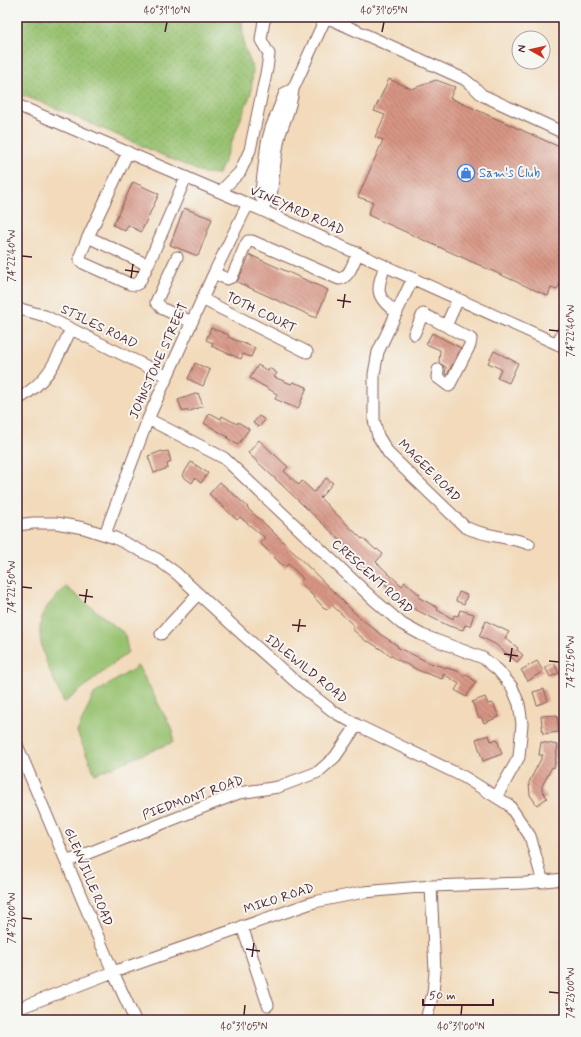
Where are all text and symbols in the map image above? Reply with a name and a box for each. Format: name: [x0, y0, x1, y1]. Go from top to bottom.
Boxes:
text: 40°31'10"N: [144, 4, 191, 18]
text: 40°31'05"N: [360, 4, 408, 18]
north arrow: [511, 30, 551, 70]
text: N: [515, 44, 530, 53]
shop icon: Sam's Club: [456, 163, 476, 183]
place label: Sam's Club: [479, 165, 540, 182]
street label: VINEYARD ROAD: [247, 183, 347, 240]
text: 74°22'40"W: [5, 230, 19, 282]
street label: TOTH COURT: [223, 289, 299, 337]
street label: JOHNSTONE STREET: [126, 300, 192, 422]
street label: STILES ROAD: [58, 301, 140, 353]
text: 74°22'40"W: [564, 305, 578, 357]
street label: MAGEE ROAD: [394, 436, 464, 506]
street label: CRESCENT ROAD: [328, 536, 416, 618]
text: 74°22'50"W: [5, 561, 19, 613]
street label: IDLEWILD ROAD: [261, 631, 351, 707]
text: 74°22'50"W: [564, 636, 578, 688]
street label: PIEDMONT ROAD: [140, 772, 246, 824]
street label: GLENVILLE ROAD: [60, 825, 116, 929]
street label: MIKO ROAD: [242, 880, 316, 918]
text: 74°23'00"W: [5, 893, 19, 943]
text: 74°23'00"W: [564, 968, 578, 1018]
scale bar: [423, 981, 493, 1007]
text: 50 m: [429, 988, 456, 1004]
text: 40°31'05"N: [220, 1020, 268, 1034]
text: 40°31'00"N: [437, 1020, 485, 1034]

